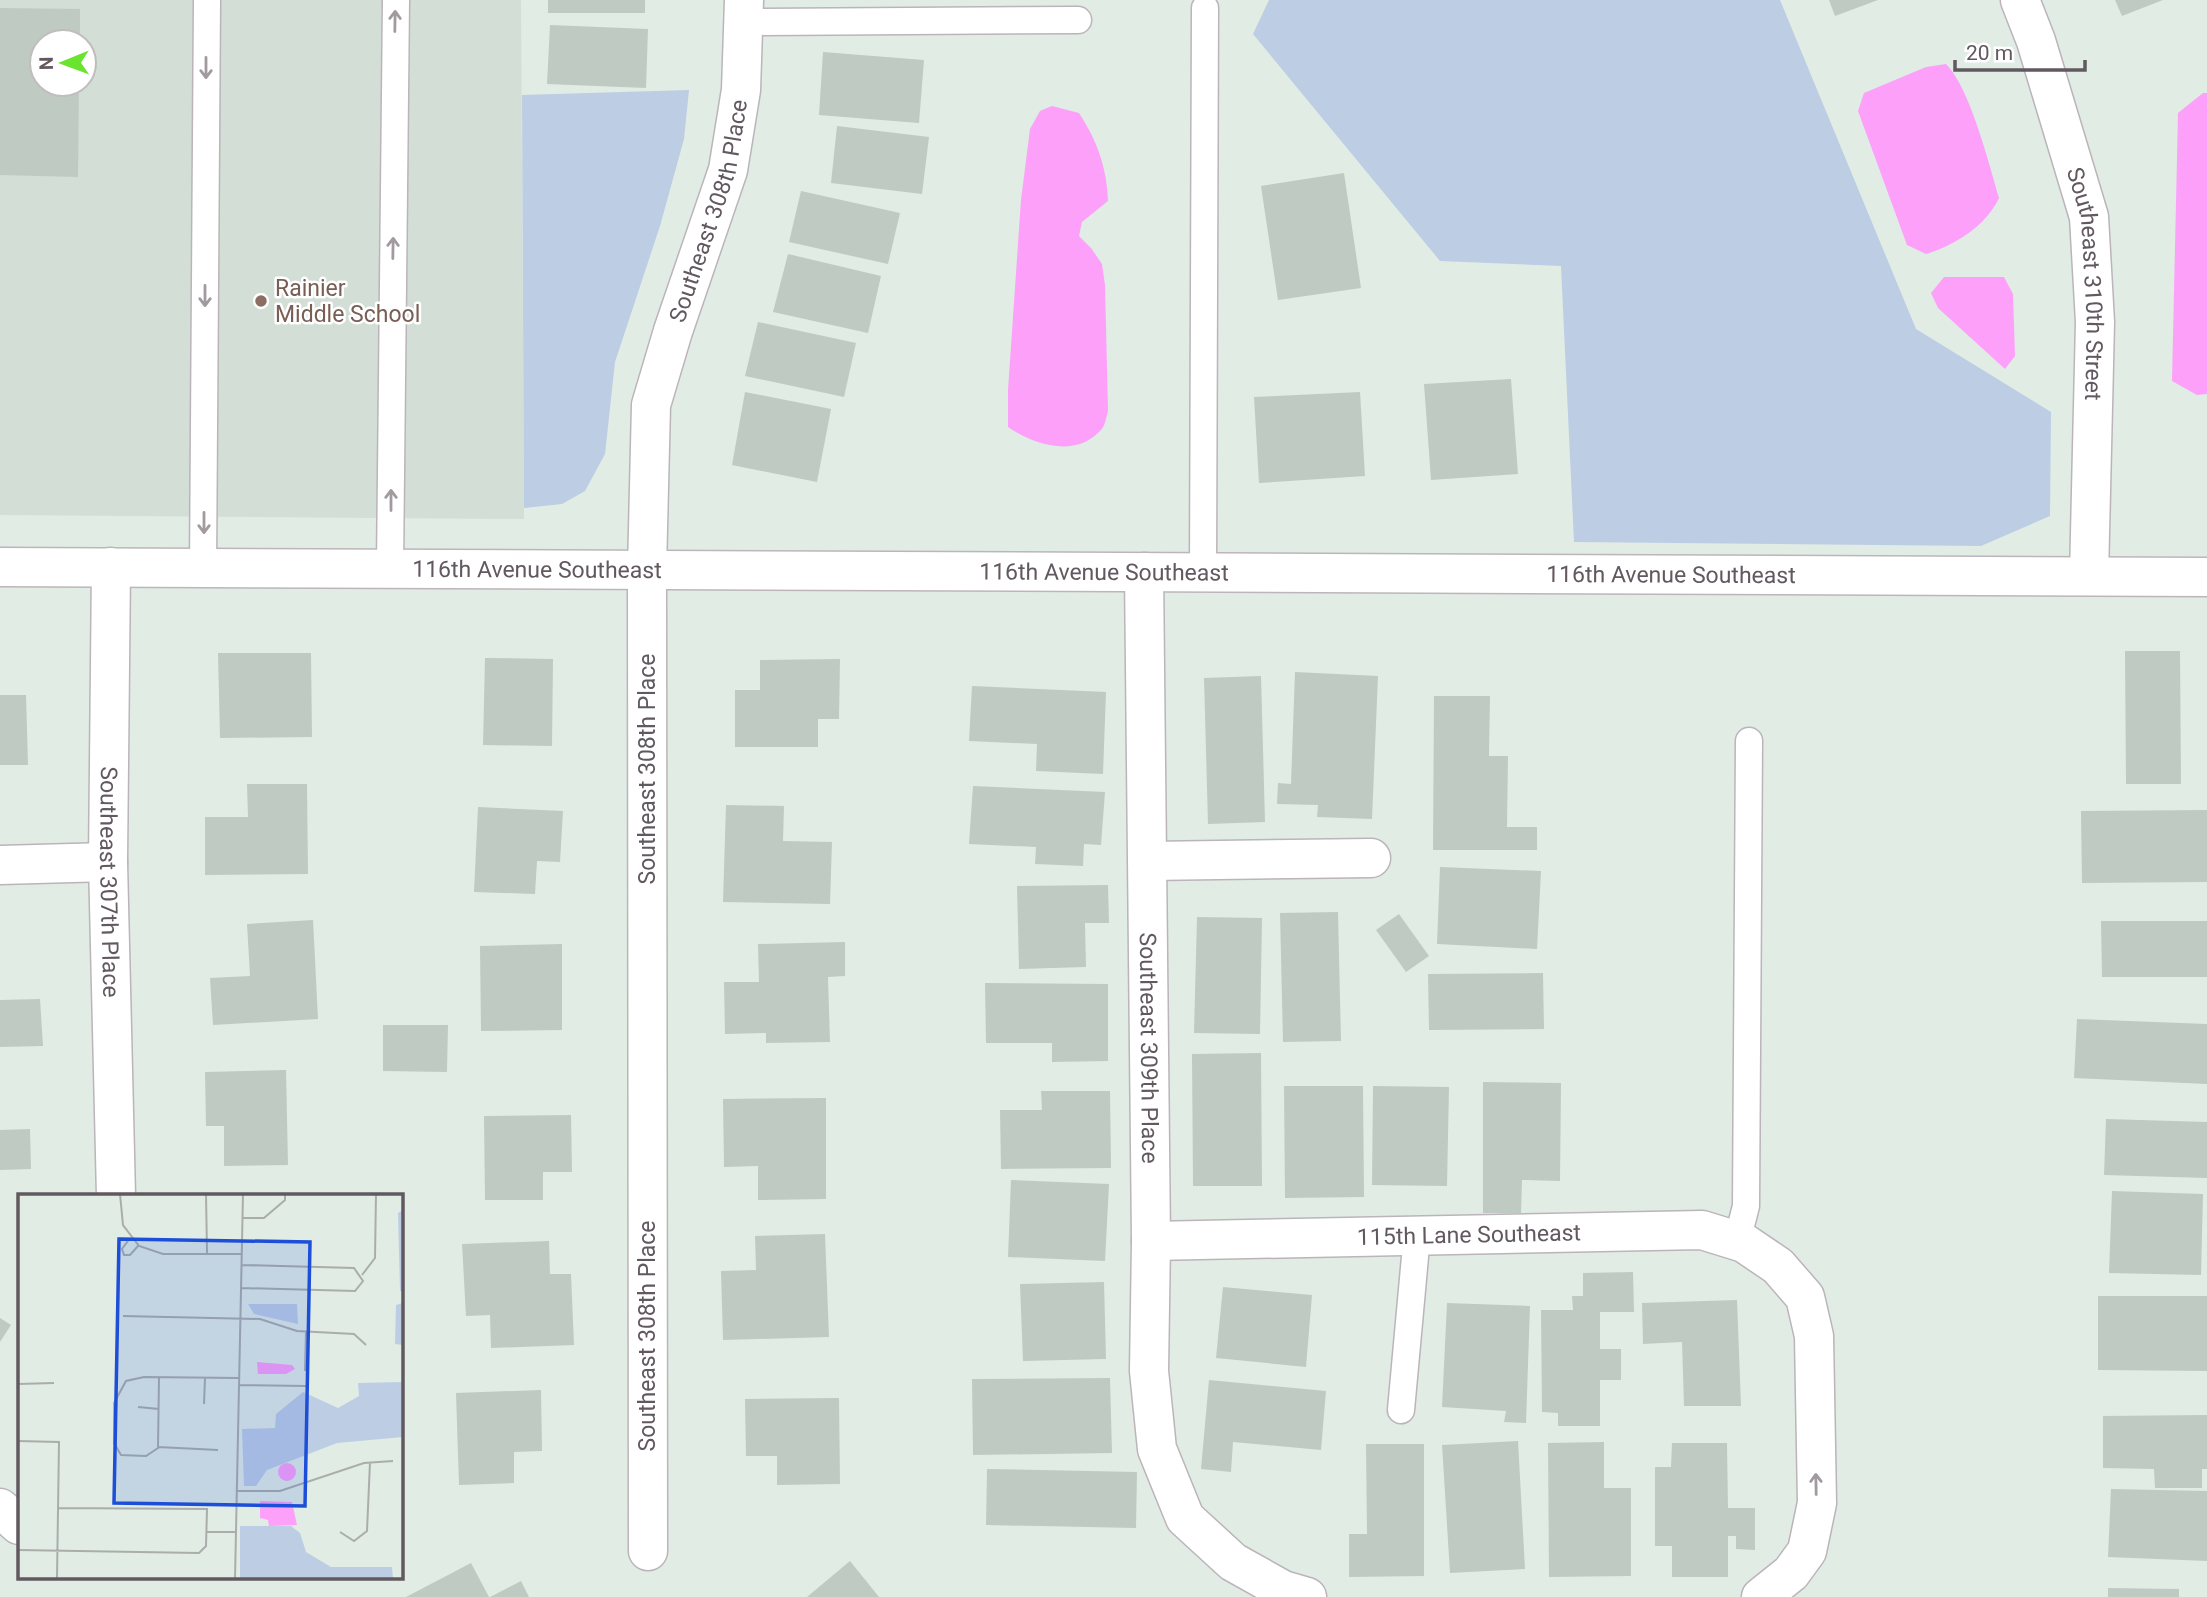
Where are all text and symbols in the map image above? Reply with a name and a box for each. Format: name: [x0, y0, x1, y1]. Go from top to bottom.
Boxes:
one-way arrow: [389, 9, 402, 32]
north arrow: [28, 28, 98, 98]
scale bar: [1955, 28, 2084, 72]
text: 20 m: [1966, 41, 2013, 65]
text: N: [35, 56, 58, 70]
one-way arrow: [199, 56, 213, 79]
street label: Southeast 308th Place: [664, 98, 753, 326]
street label: Southeast 310th Street: [2061, 164, 2109, 401]
one-way arrow: [386, 237, 400, 260]
place label: Rainier Middle School: [275, 275, 420, 328]
one-way arrow: [198, 284, 212, 307]
marker: Rainier Middle School: [253, 293, 269, 309]
one-way arrow: [384, 489, 398, 512]
one-way arrow: [197, 511, 211, 534]
street label: 116th Avenue Southeast: [412, 555, 662, 583]
street label: 116th Avenue Southeast: [979, 558, 1229, 586]
street label: 116th Avenue Southeast: [1546, 561, 1796, 589]
street label: Southeast 308th Place: [634, 654, 661, 884]
street label: Southeast 307th Place: [94, 766, 125, 998]
street label: Southeast 309th Place: [1134, 932, 1164, 1164]
inset map: [18, 1194, 402, 1580]
street label: 115th Lane Southeast: [1357, 1219, 1581, 1250]
street label: Southeast 308th Place: [634, 1221, 661, 1451]
one-way arrow: [1810, 1473, 1823, 1496]

